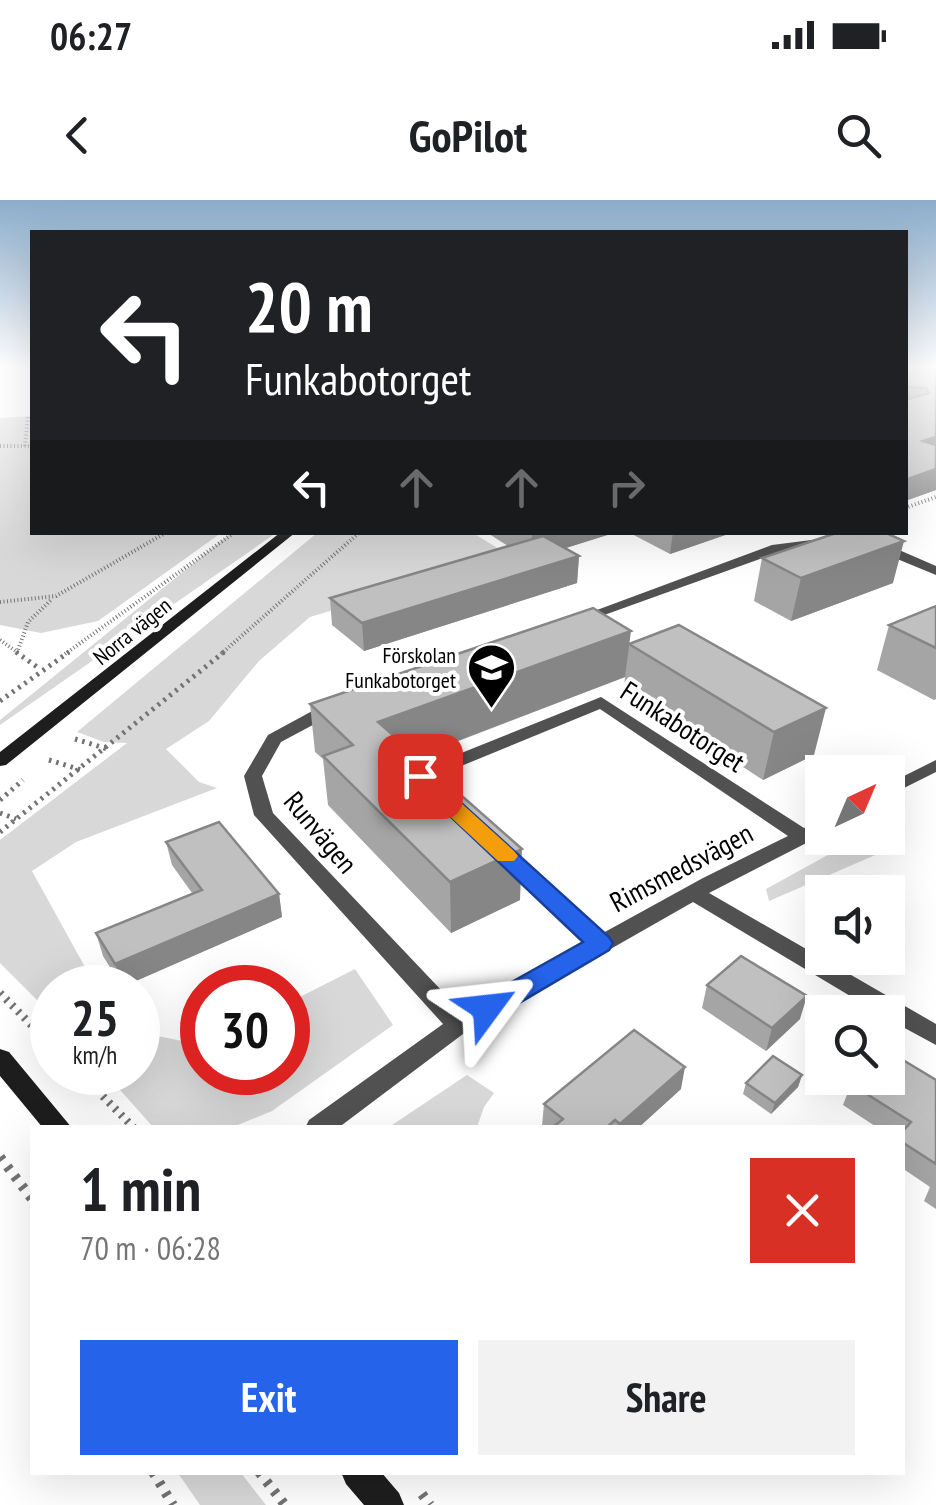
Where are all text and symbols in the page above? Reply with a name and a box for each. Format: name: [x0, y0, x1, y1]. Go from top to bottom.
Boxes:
text: 06:27: [50, 11, 132, 60]
text: GoPilot: [409, 106, 527, 164]
icon: back: [50, 108, 105, 163]
icon: search: [831, 108, 886, 163]
text: 20 m: [245, 261, 373, 351]
icon: left: [80, 270, 210, 400]
text: Funkabotorget: [245, 349, 472, 407]
icon: left: [284, 460, 339, 515]
icon: ahead: [389, 460, 444, 515]
icon: ahead: [494, 460, 549, 515]
icon: right: [599, 460, 654, 515]
street label: Norra vägen: [87, 591, 177, 671]
place label: Förskolan Funkabotorget: [345, 641, 456, 694]
school or university icon: Förskolan Funkabotorget: [465, 642, 517, 710]
street label: Funkabotorget: [614, 672, 752, 780]
pin: [378, 734, 463, 819]
icon: arrive: [393, 749, 448, 804]
north arrow: [805, 755, 905, 855]
map controls: [805, 755, 905, 1095]
street label: Runvägen: [276, 783, 366, 881]
street label: Rimsmedsvägen: [603, 814, 759, 920]
button: sound: [805, 875, 905, 975]
position arrow: [435, 956, 539, 1060]
speed limit sign: 30: [180, 965, 310, 1095]
text: 25: [71, 985, 119, 1050]
button: search: [805, 995, 905, 1095]
text: km/h: [73, 1039, 117, 1071]
text: 1 min: [80, 1150, 201, 1228]
button: close: [750, 1158, 855, 1263]
text: 70 m · 06:28: [80, 1227, 221, 1269]
button: Exit: [80, 1340, 458, 1455]
button: Share: [478, 1340, 855, 1455]

